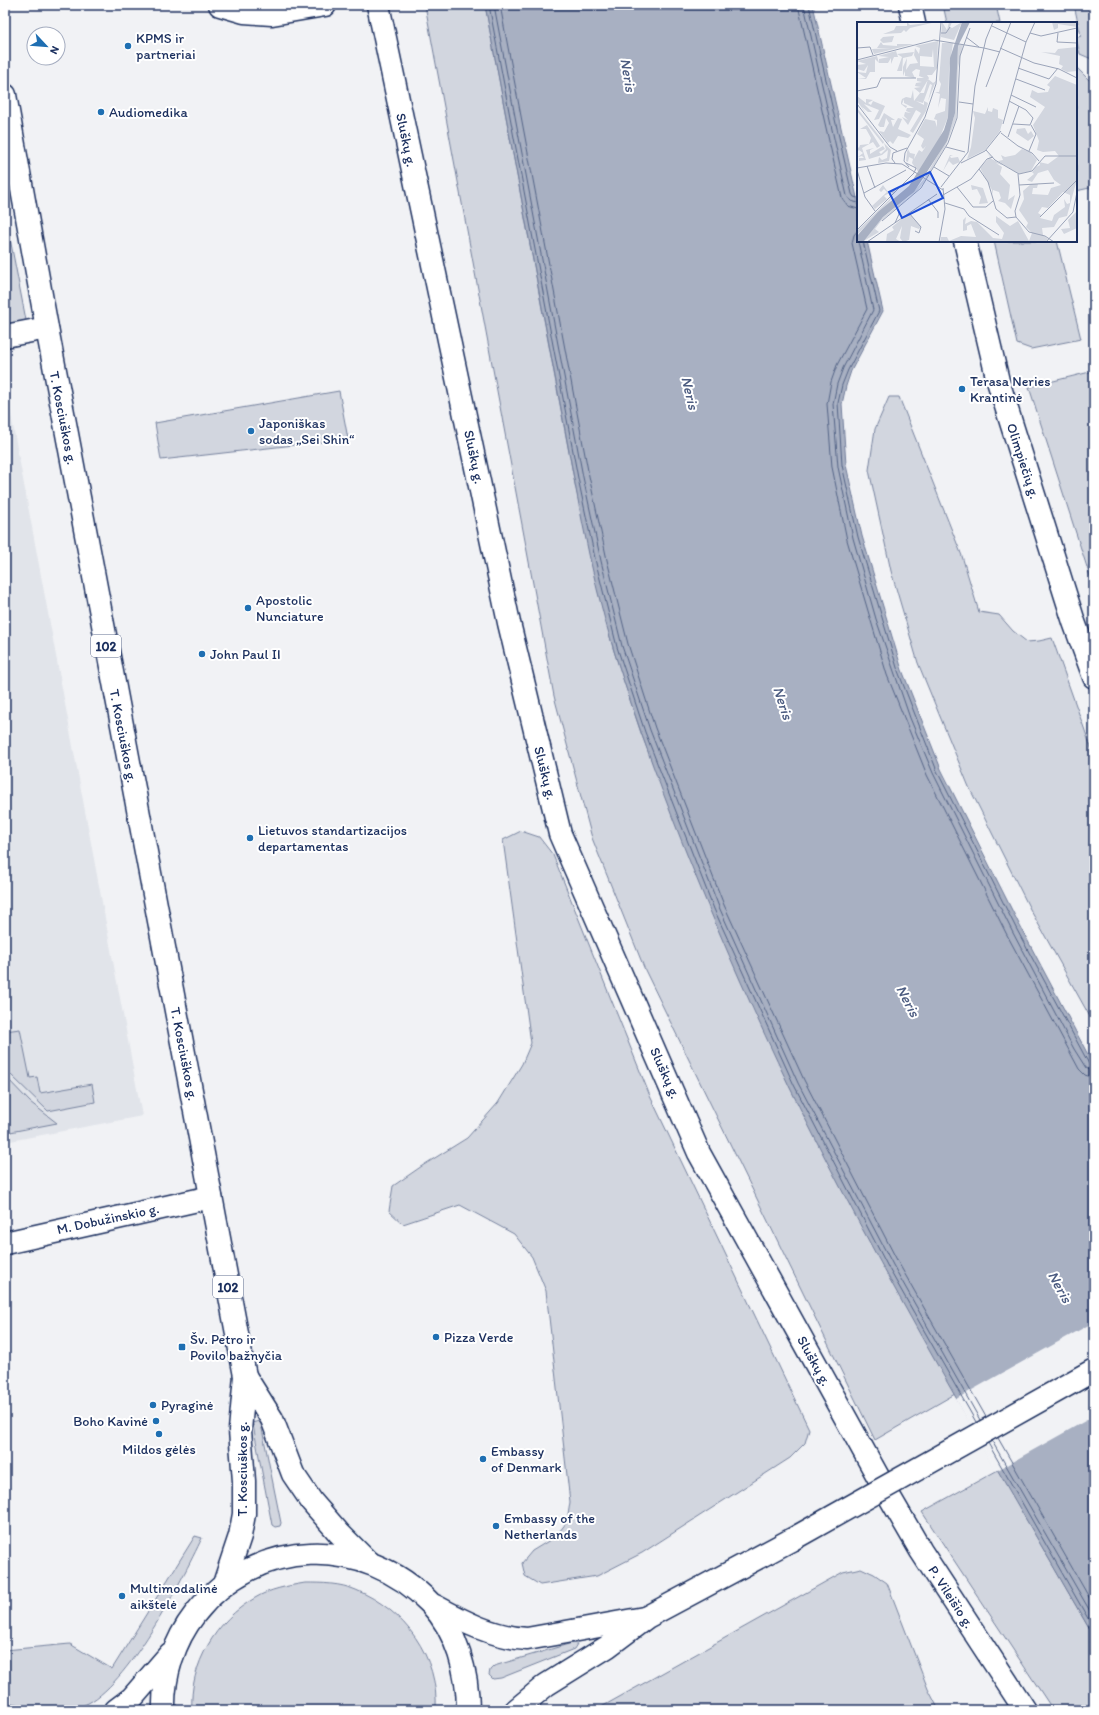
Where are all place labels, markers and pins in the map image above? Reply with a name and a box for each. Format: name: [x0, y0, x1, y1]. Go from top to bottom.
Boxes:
place label: KPMS ir partneriai: [136, 30, 196, 63]
marker: KPMS ir partneriai: [123, 41, 133, 51]
place label: Audiomedika: [109, 104, 188, 121]
marker: Audiomedika: [96, 107, 106, 117]
place label: Terasa Neries Krantinė: [970, 373, 1051, 406]
marker: Terasa Neries Krantinė: [957, 384, 967, 394]
place label: Japoniškas sodas „Sei Shin“: [259, 415, 354, 448]
marker: Japoniškas sodas „Sei Shin“: [246, 426, 256, 436]
place label: Apostolic Nunciature: [256, 592, 324, 625]
marker: Apostolic Nunciature: [243, 603, 253, 613]
place label: John Paul II: [210, 646, 281, 663]
marker: John Paul II: [197, 649, 207, 659]
place label: Lietuvos standartizacijos departamentas: [258, 822, 407, 855]
marker: Lietuvos standartizacijos departamentas: [245, 833, 255, 843]
place label: Pizza Verde: [444, 1329, 514, 1346]
place label: Šv. Petro ir Povilo bažnyčia: [190, 1331, 283, 1364]
marker: Pizza Verde: [431, 1332, 441, 1342]
marker: Šv. Petro ir Povilo bažnyčia: [177, 1342, 187, 1352]
place label: Pyraginė: [161, 1397, 214, 1414]
marker: Pyraginė: [148, 1400, 158, 1410]
place label: Boho Kavinė: [73, 1413, 148, 1430]
marker: Boho Kavinė: [151, 1416, 161, 1426]
marker: Mildos gėlės: [154, 1429, 164, 1439]
place label: Mildos gėlės: [122, 1441, 196, 1458]
place label: Embassy of Denmark: [491, 1443, 562, 1476]
marker: Embassy of Denmark: [478, 1454, 488, 1464]
place label: Embassy of the Netherlands: [504, 1510, 595, 1543]
marker: Embassy of the Netherlands: [491, 1521, 501, 1531]
place label: Multimodalinė aikštelė: [130, 1580, 218, 1613]
marker: Multimodalinė aikštelė: [117, 1591, 127, 1601]

